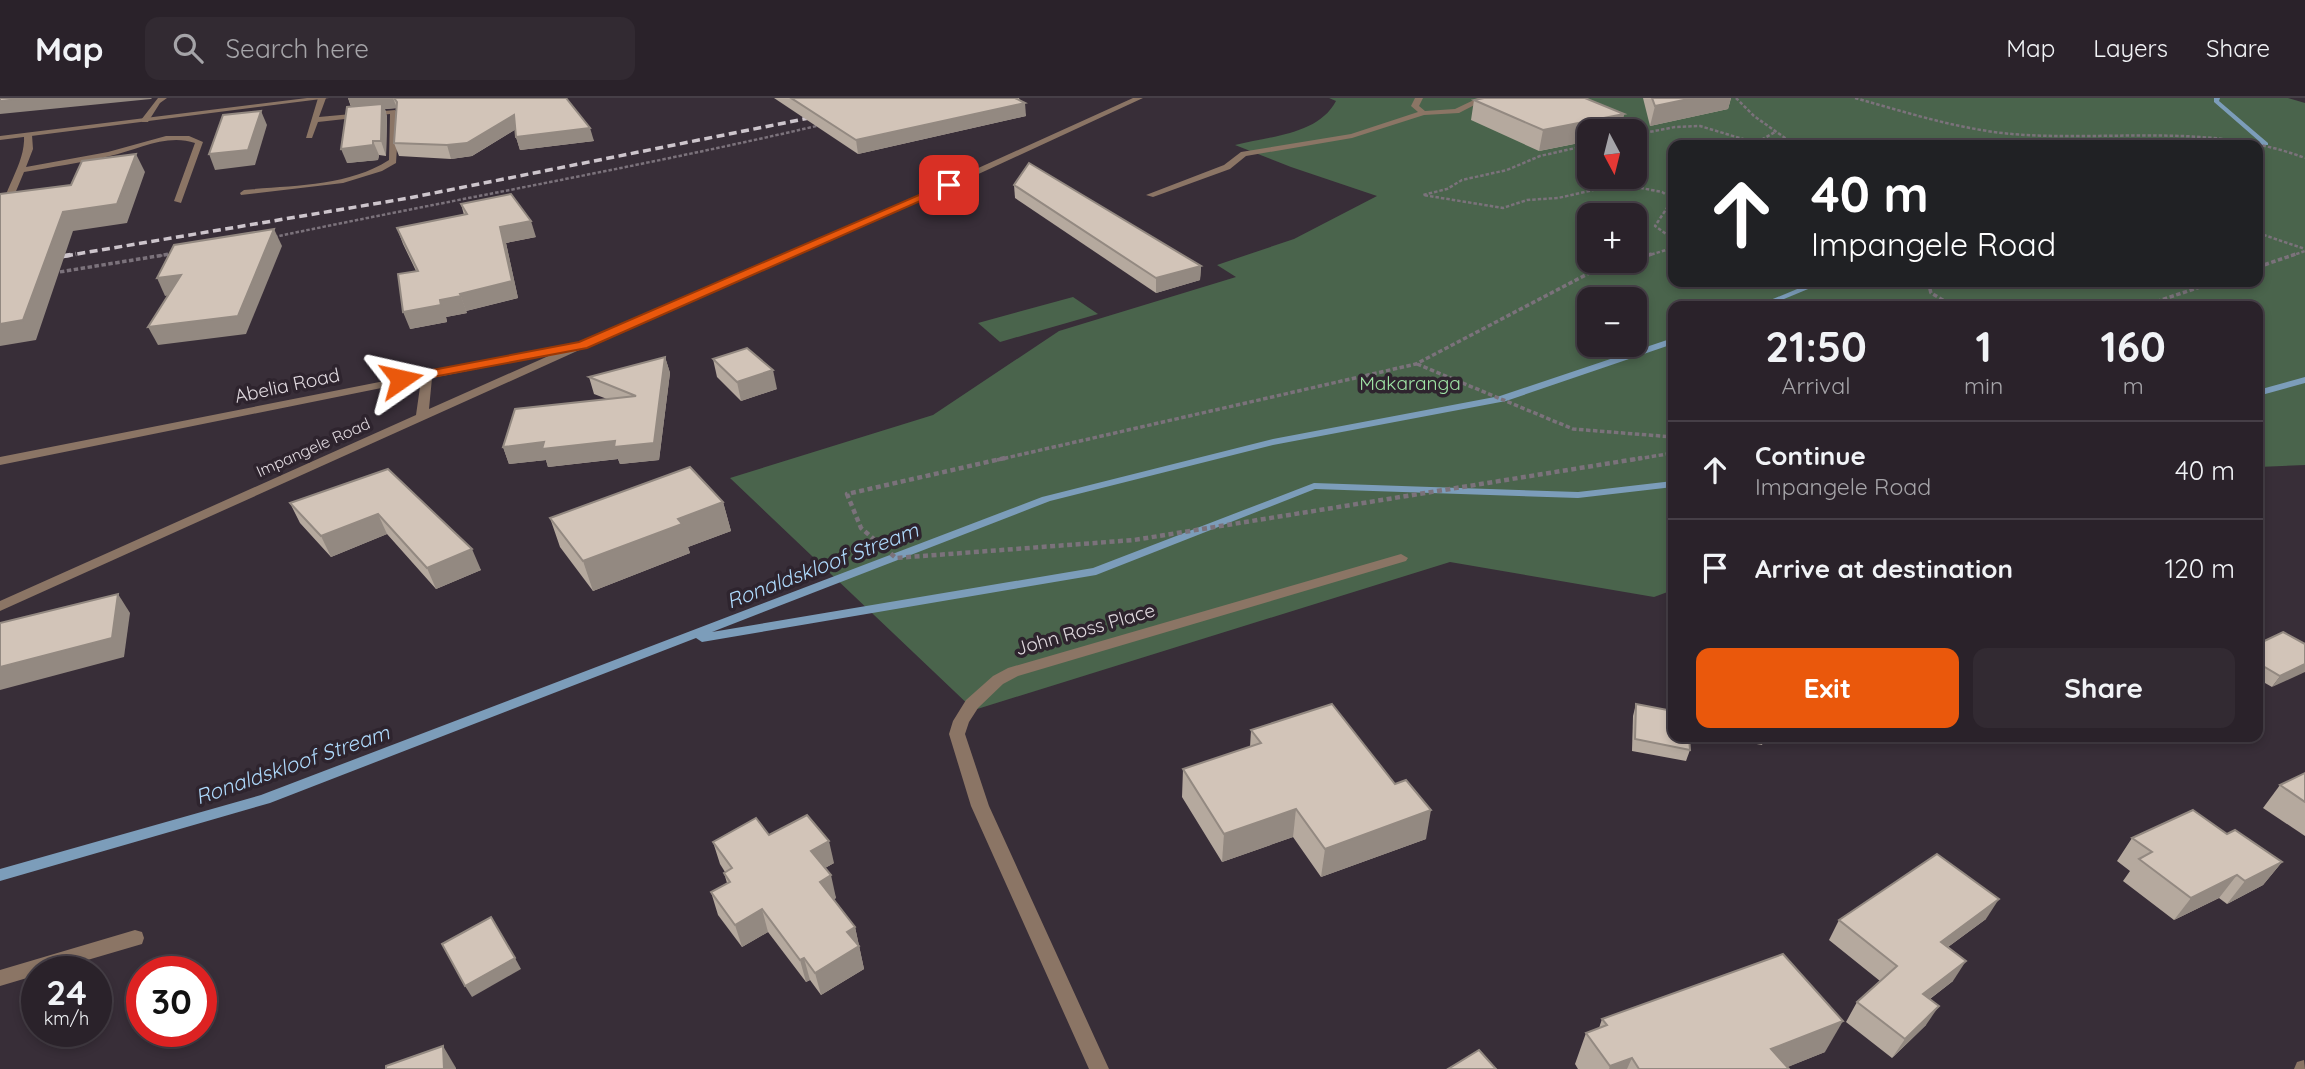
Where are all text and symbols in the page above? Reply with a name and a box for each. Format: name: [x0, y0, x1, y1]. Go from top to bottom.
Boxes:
search box: [145, 17, 635, 80]
text: Map: [35, 28, 103, 69]
icon: search: [169, 29, 207, 67]
text: Search here: [225, 32, 369, 65]
text: Map: [2006, 33, 2055, 63]
text: Layers: [2093, 33, 2168, 63]
text: Share: [2206, 33, 2270, 63]
north arrow: [1577, 119, 1647, 189]
map controls: [1577, 119, 1647, 357]
pin: [919, 155, 979, 215]
text: 40 m: [1811, 163, 1929, 224]
icon: arrive: [930, 166, 968, 204]
icon: ahead: [1696, 168, 1787, 259]
button: +: [1577, 203, 1647, 273]
text: Impangele Road: [1811, 224, 2056, 264]
button: −: [1577, 287, 1647, 357]
text: 21:50: [1765, 320, 1867, 373]
text: 1: [1975, 320, 1992, 373]
text: 160: [2100, 320, 2166, 373]
position arrow: [364, 342, 438, 416]
street label: Abelia Road: [232, 362, 342, 408]
park label: Makaranga: [1359, 371, 1461, 395]
text: Arrival: [1782, 371, 1850, 400]
text: min: [1964, 371, 2003, 400]
text: m: [2123, 371, 2144, 400]
street label: Impangele Road: [253, 413, 373, 481]
text: Continue: [1755, 439, 1866, 472]
icon: ahead: [1696, 451, 1734, 489]
text: 40 m: [2175, 454, 2235, 487]
text: Impangele Road: [1755, 472, 1931, 501]
water label: Ronaldskloof Stream: [722, 516, 922, 614]
icon: arrive: [1696, 549, 1734, 587]
text: Arrive at destination: [1755, 552, 2013, 585]
text: 120 m: [2165, 552, 2235, 585]
street label: John Ross Place: [1012, 598, 1158, 660]
button: Exit: [1696, 648, 1959, 728]
button: Share: [1973, 648, 2235, 728]
water label: Ronaldskloof Stream: [192, 718, 393, 809]
speed limit sign: 30: [126, 956, 217, 1047]
text: 24: [46, 970, 87, 1014]
text: km/h: [44, 1007, 89, 1030]

